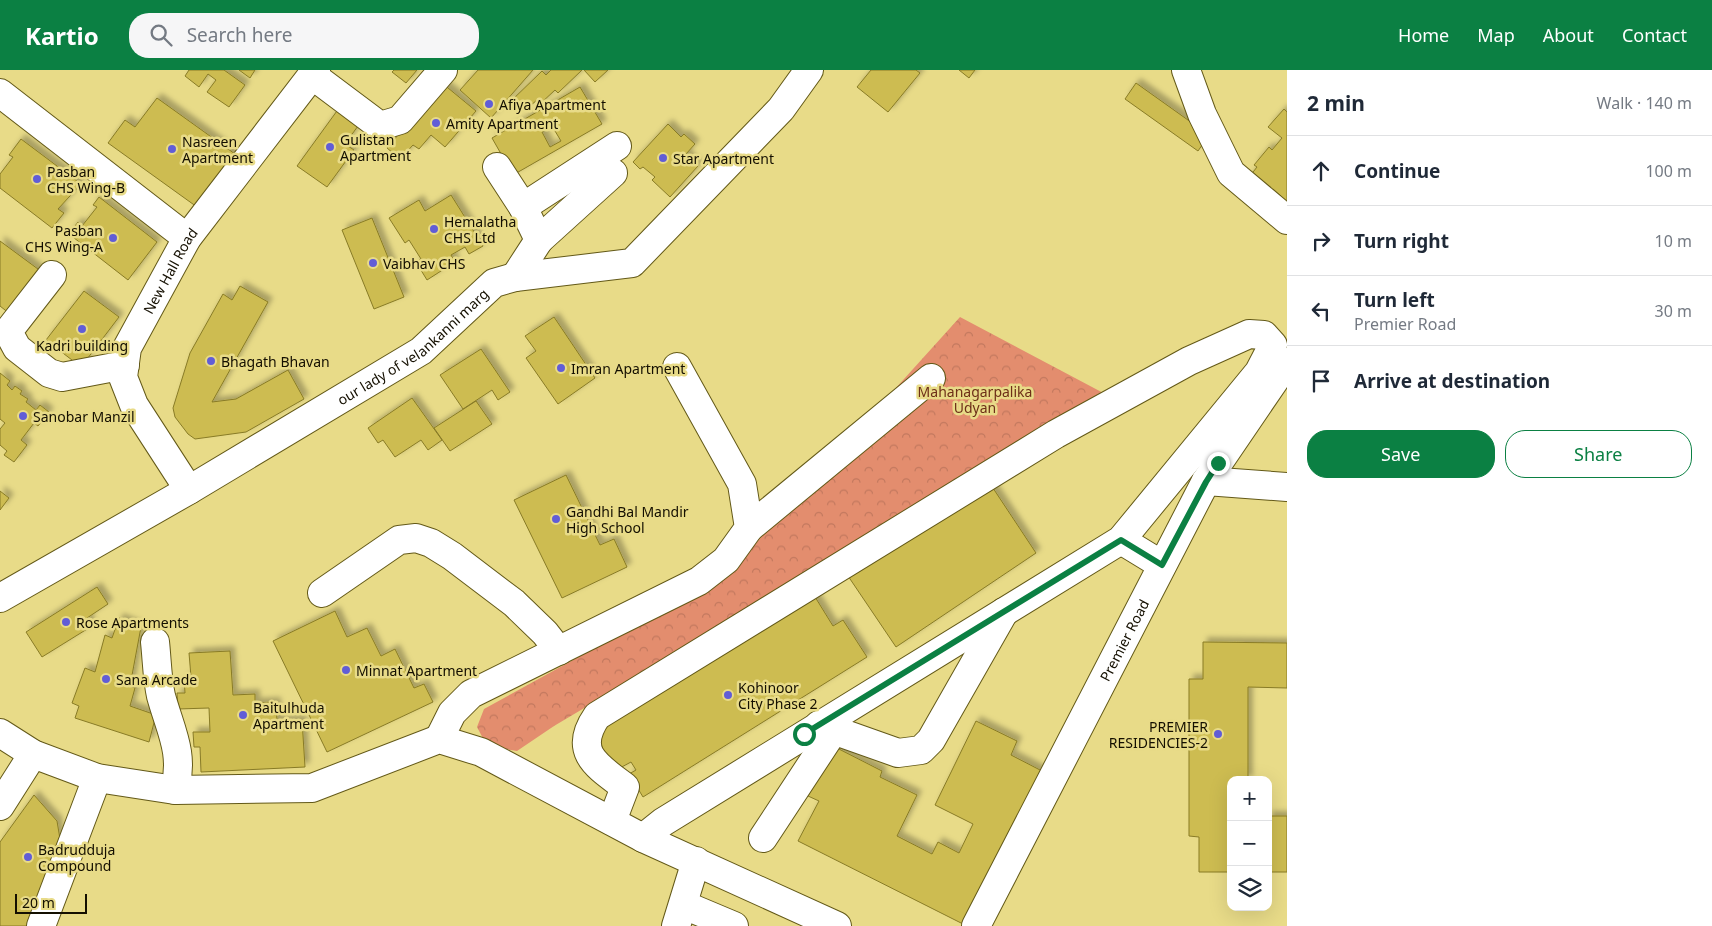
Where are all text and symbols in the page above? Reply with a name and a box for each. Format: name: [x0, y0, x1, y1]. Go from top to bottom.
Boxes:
search box: [129, 13, 479, 58]
text: Kartio: [25, 19, 99, 52]
icon: search: [147, 21, 175, 49]
text: Search here: [187, 22, 292, 48]
text: Home: [1398, 23, 1449, 47]
text: Map: [1477, 23, 1515, 47]
text: About: [1543, 23, 1594, 47]
text: Contact: [1622, 23, 1687, 47]
text: 2 min: [1307, 89, 1365, 117]
text: Walk · 140 m: [1597, 92, 1692, 114]
place label: Afiya Apartment: [499, 95, 606, 114]
marker: Afiya Apartment: [483, 98, 495, 110]
place label: Amity Apartment: [446, 114, 558, 133]
marker: Amity Apartment: [430, 117, 442, 129]
place label: Gulistan Apartment: [340, 130, 411, 165]
place label: Nasreen Apartment: [182, 132, 253, 167]
marker: Gulistan Apartment: [324, 141, 336, 153]
marker: Nasreen Apartment: [166, 143, 178, 155]
place label: Star Apartment: [673, 149, 774, 168]
marker: Star Apartment: [657, 152, 669, 164]
icon: ahead: [1307, 157, 1335, 185]
text: Continue: [1354, 158, 1440, 184]
text: 100 m: [1645, 160, 1692, 182]
place label: Pasban CHS Wing-B: [47, 162, 125, 197]
marker: Pasban CHS Wing-B: [31, 173, 43, 185]
place label: Hemalatha CHS Ltd: [444, 212, 516, 247]
place label: Pasban CHS Wing-A: [25, 221, 103, 256]
marker: Hemalatha CHS Ltd: [428, 223, 440, 235]
street label: New Hall Road: [138, 224, 201, 317]
icon: right: [1307, 227, 1335, 255]
text: Turn right: [1354, 228, 1449, 254]
text: 10 m: [1655, 230, 1692, 252]
marker: Pasban CHS Wing-A: [107, 232, 119, 244]
place label: Vaibhav CHS: [383, 254, 466, 273]
marker: Vaibhav CHS: [367, 257, 379, 269]
street label: our lady of velankanni marg: [333, 284, 492, 409]
text: Turn left: [1354, 287, 1435, 313]
icon: left: [1307, 297, 1335, 325]
text: 30 m: [1655, 300, 1692, 322]
text: Premier Road: [1354, 313, 1456, 335]
marker: Kadri building: [76, 323, 88, 335]
place label: Kadri building: [36, 336, 128, 355]
place label: Bhagath Bhavan: [221, 352, 330, 371]
marker: Bhagath Bhavan: [205, 355, 217, 367]
place label: Imran Apartment: [571, 359, 685, 378]
marker: Imran Apartment: [555, 362, 567, 374]
icon: arrive: [1307, 367, 1335, 395]
text: Arrive at destination: [1354, 368, 1550, 394]
park label: Mahanagarpalika Udyan: [918, 382, 1032, 417]
place label: Sanobar Manzil: [33, 407, 135, 426]
marker: Sanobar Manzil: [17, 410, 29, 422]
button: Save: [1307, 430, 1495, 478]
button: Share: [1505, 430, 1692, 478]
route end: [1207, 452, 1230, 475]
place label: Gandhi Bal Mandir High School: [566, 502, 689, 537]
marker: Gandhi Bal Mandir High School: [550, 513, 562, 525]
street label: Premier Road: [1095, 596, 1153, 684]
place label: Rose Apartments: [76, 613, 189, 632]
marker: Rose Apartments: [60, 616, 72, 628]
place label: Minnat Apartment: [356, 661, 477, 680]
marker: Minnat Apartment: [340, 664, 352, 676]
place label: Sana Arcade: [116, 670, 197, 689]
marker: Sana Arcade: [100, 673, 112, 685]
place label: Kohinoor City Phase 2: [738, 678, 818, 713]
marker: Kohinoor City Phase 2: [722, 689, 734, 701]
place label: Baitulhuda Apartment: [253, 698, 325, 733]
marker: Baitulhuda Apartment: [237, 709, 249, 721]
place label: PREMIER RESIDENCIES-2: [1109, 717, 1208, 752]
route start: [793, 723, 816, 746]
marker: PREMIER RESIDENCIES-2: [1212, 728, 1224, 740]
map controls: [1227, 776, 1272, 911]
button: +: [1227, 776, 1272, 821]
button: −: [1227, 821, 1272, 866]
place label: Badrudduja Compound: [38, 840, 115, 875]
marker: Badrudduja Compound: [22, 851, 34, 863]
button: layers: [1227, 866, 1272, 911]
scale bar: [15, 891, 88, 914]
text: 20 m: [22, 893, 55, 912]

